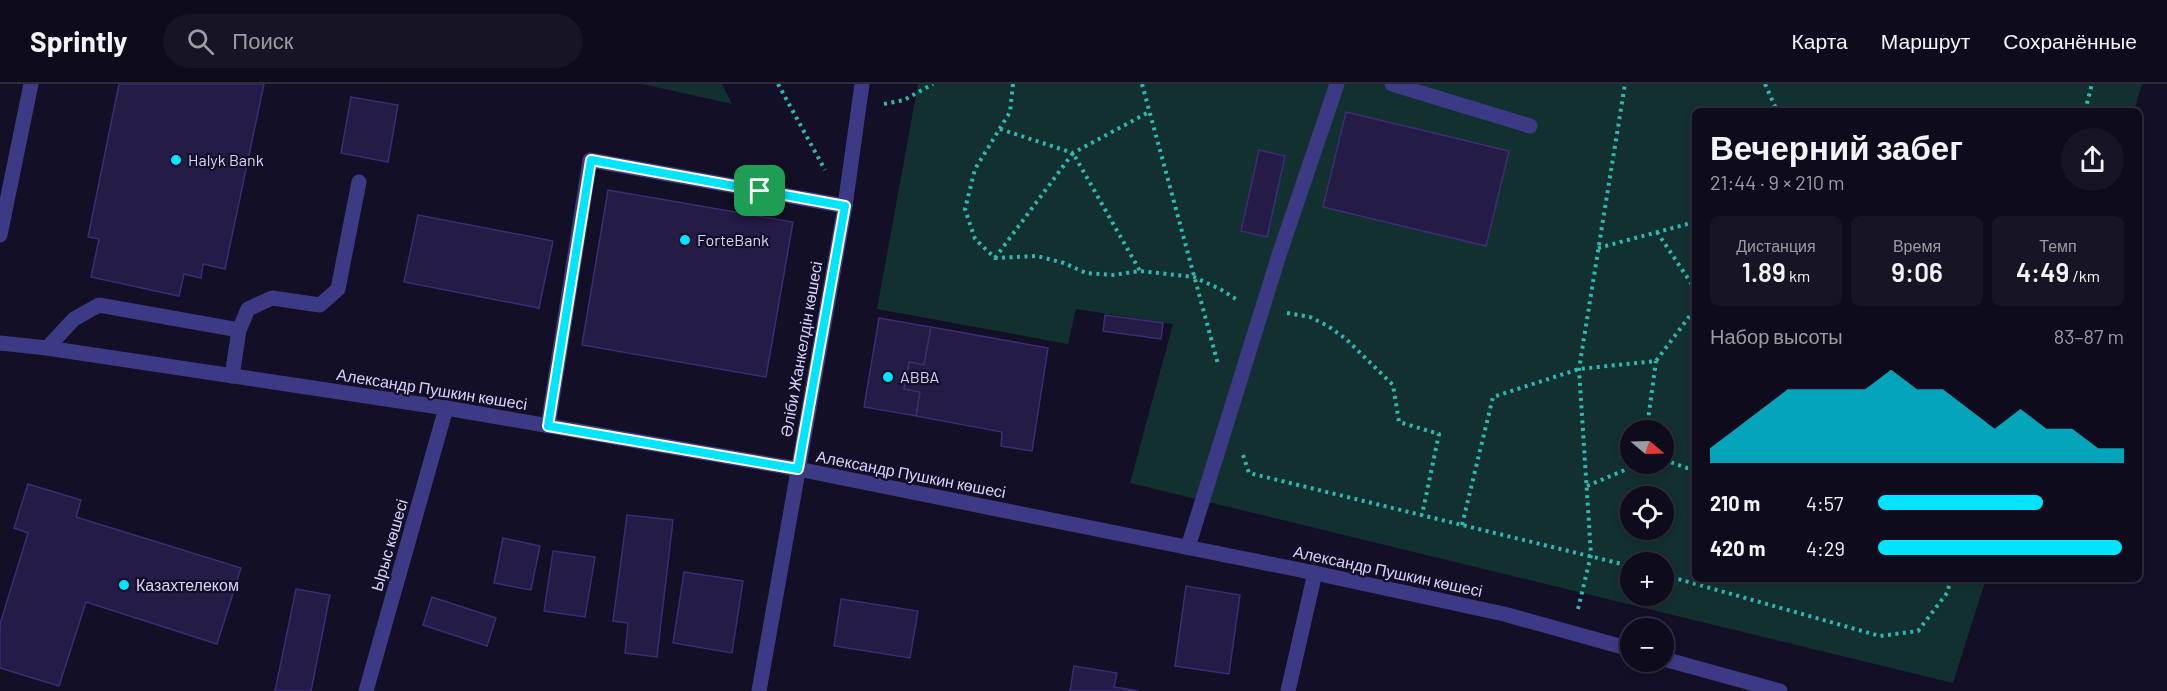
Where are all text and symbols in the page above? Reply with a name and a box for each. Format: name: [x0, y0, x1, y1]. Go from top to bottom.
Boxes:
search box: [163, 14, 583, 68]
text: Sprintly: [30, 24, 127, 58]
icon: search: [184, 25, 217, 58]
text: Поиск: [232, 27, 293, 53]
text: Карта: [1792, 28, 1848, 53]
text: Маршрут: [1881, 28, 1970, 53]
text: Сохранённые: [2003, 28, 2137, 53]
text: Вечерний забег: [1710, 127, 1963, 167]
button: share: [2061, 128, 2124, 191]
place label: Halyk Bank: [188, 150, 264, 169]
marker: Halyk Bank: [169, 153, 183, 167]
pin: [734, 165, 785, 216]
text: 21:44 · 9 × 210 m: [1710, 170, 1845, 194]
icon: arrive: [743, 174, 776, 207]
place label: ForteBank: [697, 230, 769, 249]
marker: ForteBank: [678, 233, 692, 247]
text: Дистанция: [1736, 236, 1816, 255]
text: Время: [1893, 236, 1941, 255]
text: Темп: [2039, 236, 2077, 255]
text: 1.89: [1742, 256, 1786, 287]
text: 9:06: [1891, 256, 1943, 287]
text: 4:49: [2016, 256, 2069, 287]
street label: Әліби Жанкелдін көшесі: [776, 260, 825, 438]
text: km: [1786, 266, 1810, 285]
text: /km: [2069, 266, 2100, 285]
text: Набор высоты: [1710, 324, 1843, 348]
text: 83–87 m: [2054, 324, 2124, 348]
street label: Александр Пушкин көшесі: [335, 364, 529, 413]
place label: ABBA: [900, 367, 939, 386]
marker: ABBA: [881, 370, 895, 384]
north arrow: [1620, 420, 1674, 474]
map controls: [1620, 420, 1674, 672]
street label: Александр Пушкин көшесі: [815, 446, 1008, 501]
button: locate: [1620, 486, 1674, 540]
text: 210 m: [1710, 491, 1760, 515]
text: 4:57: [1806, 491, 1844, 515]
street label: Ырыс көшесі: [366, 497, 411, 593]
text: 420 m: [1710, 536, 1765, 560]
text: 4:29: [1806, 536, 1845, 560]
street label: Александр Пушкин көшесі: [1292, 541, 1484, 600]
button: +: [1620, 552, 1674, 606]
place label: Казахтелеком: [136, 575, 239, 594]
marker: Казахтелеком: [117, 578, 131, 592]
button: −: [1620, 618, 1674, 672]

